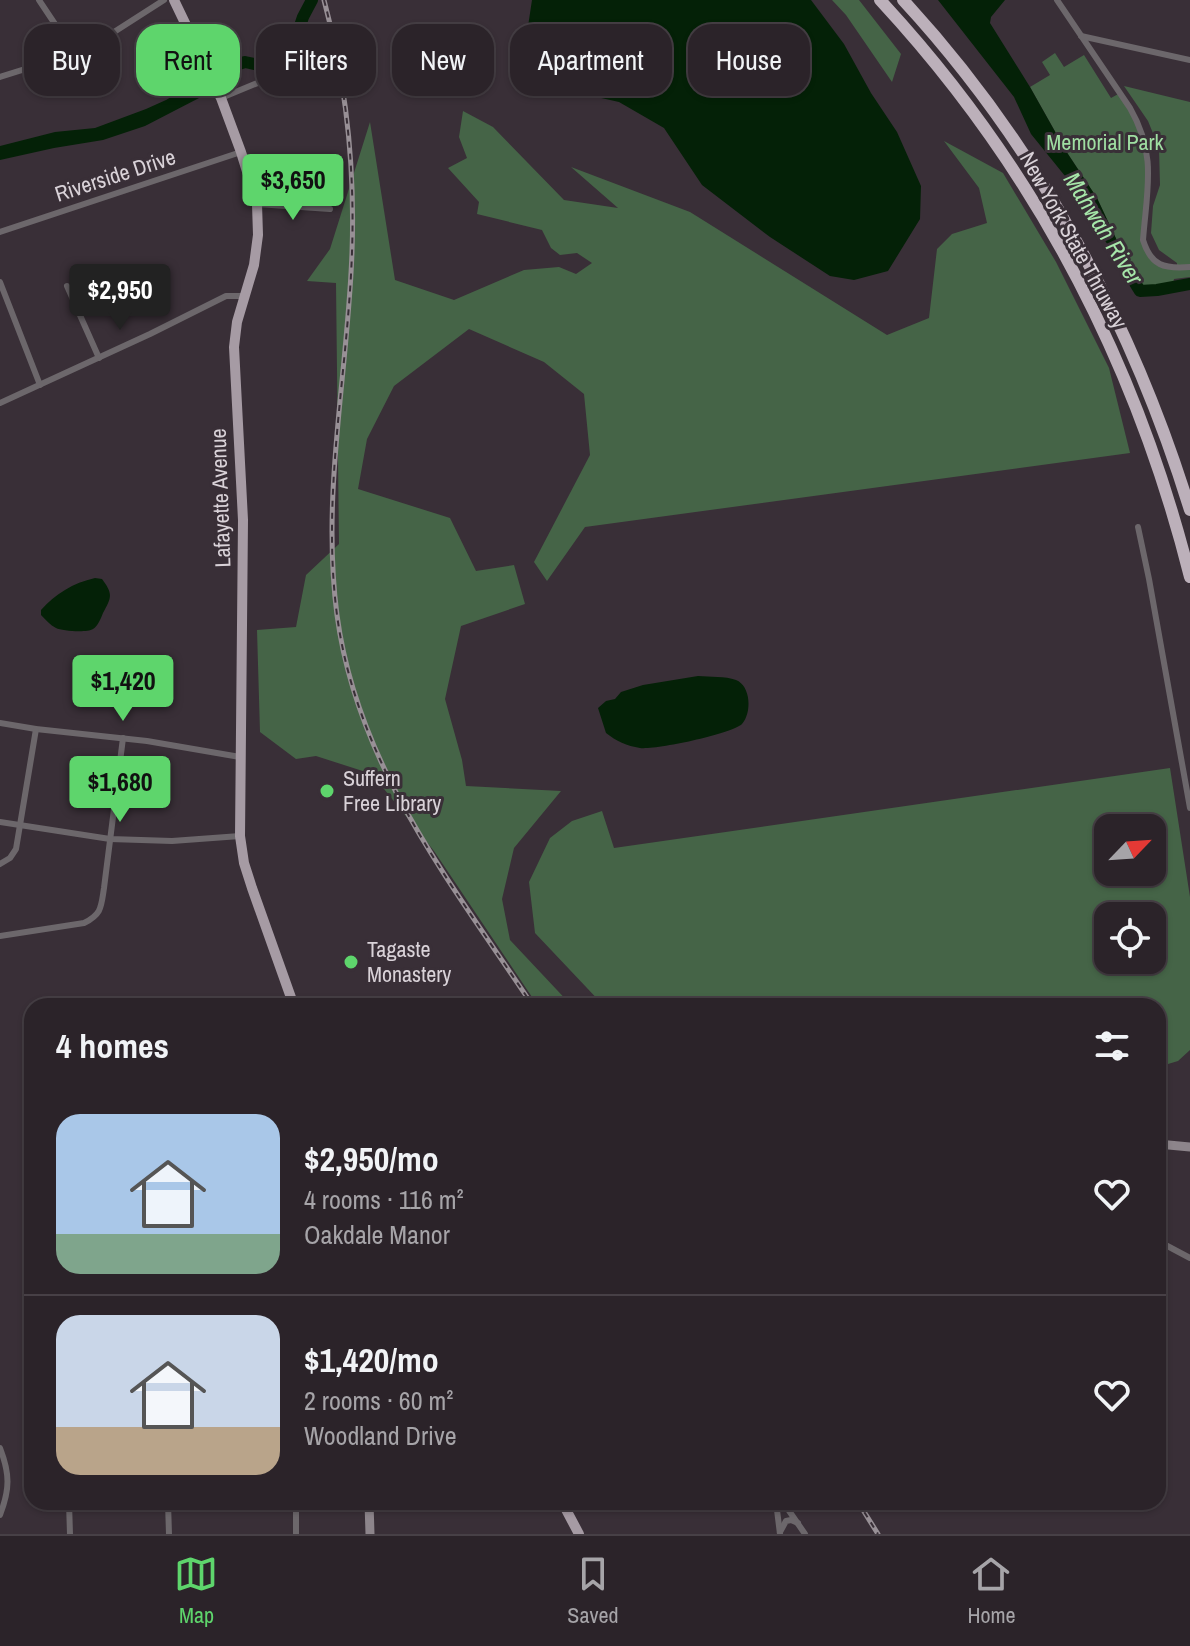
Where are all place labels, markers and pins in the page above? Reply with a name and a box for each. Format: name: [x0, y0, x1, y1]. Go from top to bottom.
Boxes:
pin: $3,650: [228, 154, 358, 222]
pin: $2,950: [55, 264, 185, 332]
pin: $1,420: [58, 655, 188, 723]
pin: $1,680: [55, 756, 185, 824]
place label: Suffern Free Library: [343, 763, 441, 818]
marker: Suffern Free Library: [318, 782, 336, 800]
place label: Tagaste Monastery: [367, 934, 451, 989]
marker: Tagaste Monastery: [342, 953, 360, 971]

